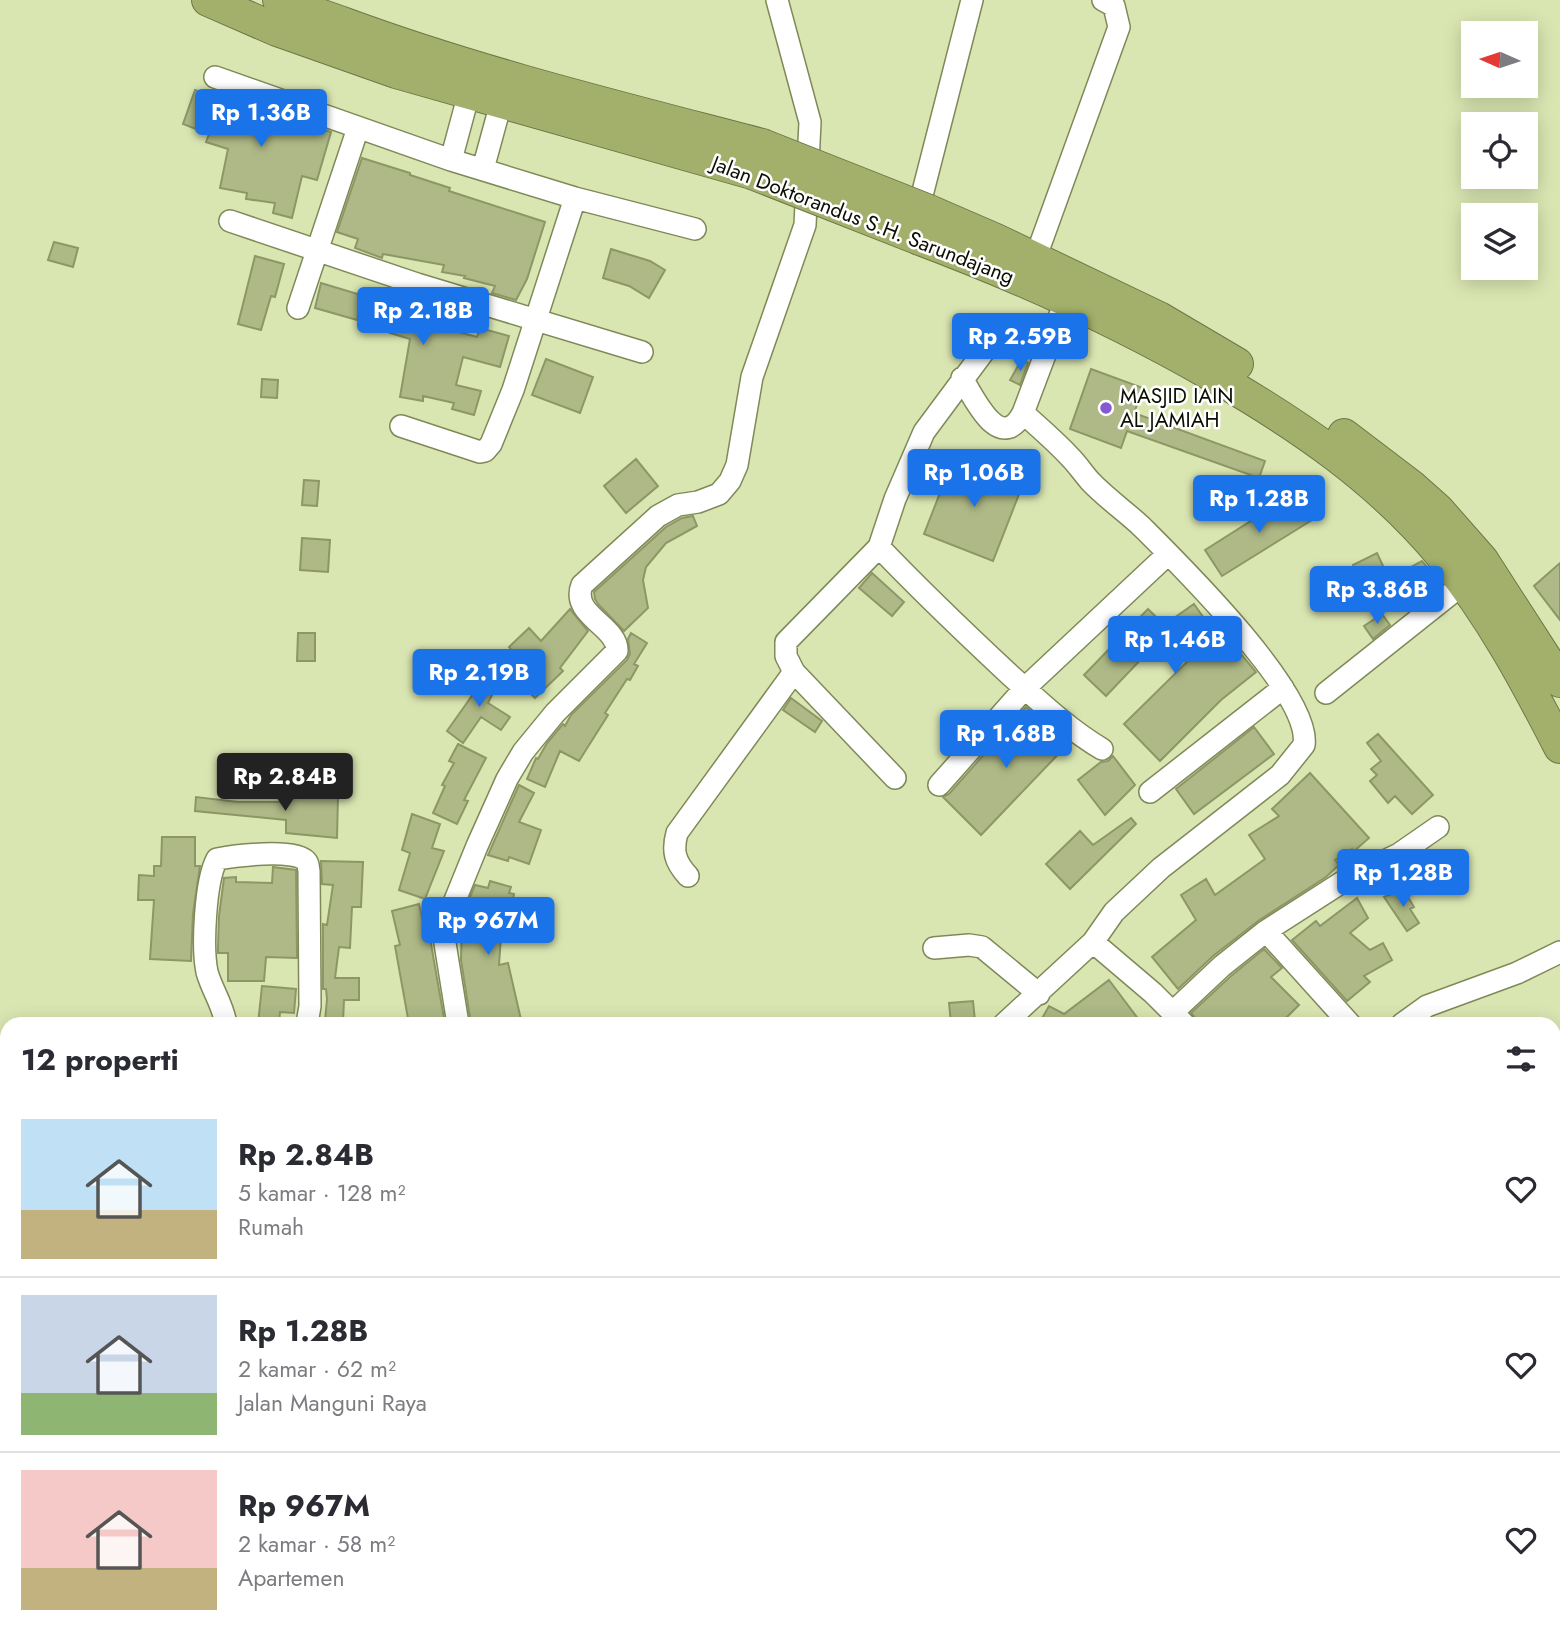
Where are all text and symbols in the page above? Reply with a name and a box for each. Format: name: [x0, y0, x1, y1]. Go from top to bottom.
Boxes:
north arrow: [1461, 21, 1538, 98]
map controls: [1461, 21, 1538, 280]
pin: Rp 1.36B: [189, 90, 333, 149]
text: Rp 1.36B: [211, 95, 311, 129]
button: locate: [1461, 112, 1538, 189]
street label: Jalan Doktorandus S.H. Sarundajang: [705, 147, 1019, 292]
button: layers: [1461, 203, 1538, 280]
pin: Rp 2.18B: [351, 288, 495, 347]
text: Rp 2.18B: [373, 293, 473, 327]
pin: Rp 2.59B: [948, 314, 1092, 373]
text: Rp 2.59B: [968, 319, 1072, 353]
place label: MASJID IAIN AL JAMIAH: [1120, 381, 1234, 435]
marker: MASJID IAIN AL JAMIAH: [1098, 400, 1114, 416]
pin: Rp 1.06B: [902, 449, 1046, 509]
text: Rp 1.06B: [924, 455, 1024, 489]
pin: Rp 1.28B: [1187, 476, 1331, 535]
text: Rp 1.28B: [1209, 481, 1309, 515]
pin: Rp 3.86B: [1305, 566, 1449, 626]
text: Rp 3.86B: [1326, 572, 1428, 606]
pin: Rp 1.46B: [1103, 616, 1247, 676]
text: Rp 1.46B: [1124, 622, 1226, 656]
pin: Rp 2.19B: [407, 650, 551, 709]
text: Rp 2.19B: [429, 655, 529, 689]
pin: Rp 1.68B: [934, 710, 1078, 770]
text: Rp 1.68B: [956, 716, 1056, 750]
pin: Rp 2.84B: [213, 754, 357, 813]
text: Rp 2.84B: [233, 759, 337, 793]
pin: Rp 1.28B: [1331, 850, 1475, 909]
text: Rp 1.28B: [1353, 855, 1453, 889]
pin: Rp 967M: [423, 898, 553, 957]
text: Rp 967M: [437, 903, 539, 937]
text: 12 properti: [21, 1038, 179, 1081]
icon: filters: [1502, 1040, 1540, 1078]
text: Rp 2.84B: [238, 1133, 374, 1176]
icon: home: [77, 1147, 161, 1231]
icon: heart: [1502, 1170, 1540, 1208]
text: 5 kamar · 128 m²: [238, 1176, 405, 1210]
text: Rumah: [238, 1210, 304, 1244]
text: Rp 1.28B: [238, 1309, 368, 1352]
icon: home: [77, 1323, 161, 1407]
icon: heart: [1502, 1346, 1540, 1384]
text: 2 kamar · 62 m²: [238, 1352, 396, 1386]
text: Jalan Manguni Raya: [238, 1386, 427, 1420]
text: Rp 967M: [238, 1484, 370, 1527]
icon: home: [77, 1498, 161, 1582]
icon: heart: [1502, 1521, 1540, 1559]
text: 2 kamar · 58 m²: [238, 1527, 395, 1561]
text: Apartemen: [238, 1561, 344, 1595]

